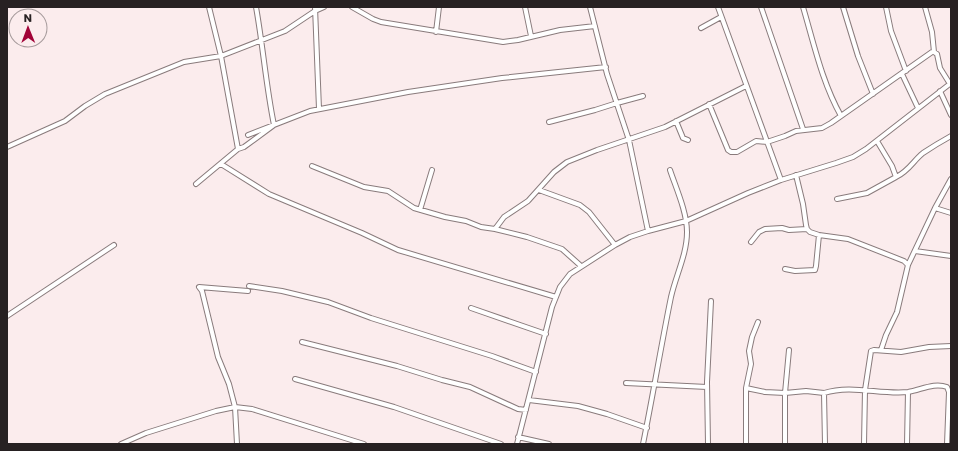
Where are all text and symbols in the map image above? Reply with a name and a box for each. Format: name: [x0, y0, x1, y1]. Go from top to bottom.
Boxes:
north arrow: [8, 8, 48, 48]
text: N: [24, 10, 32, 26]

